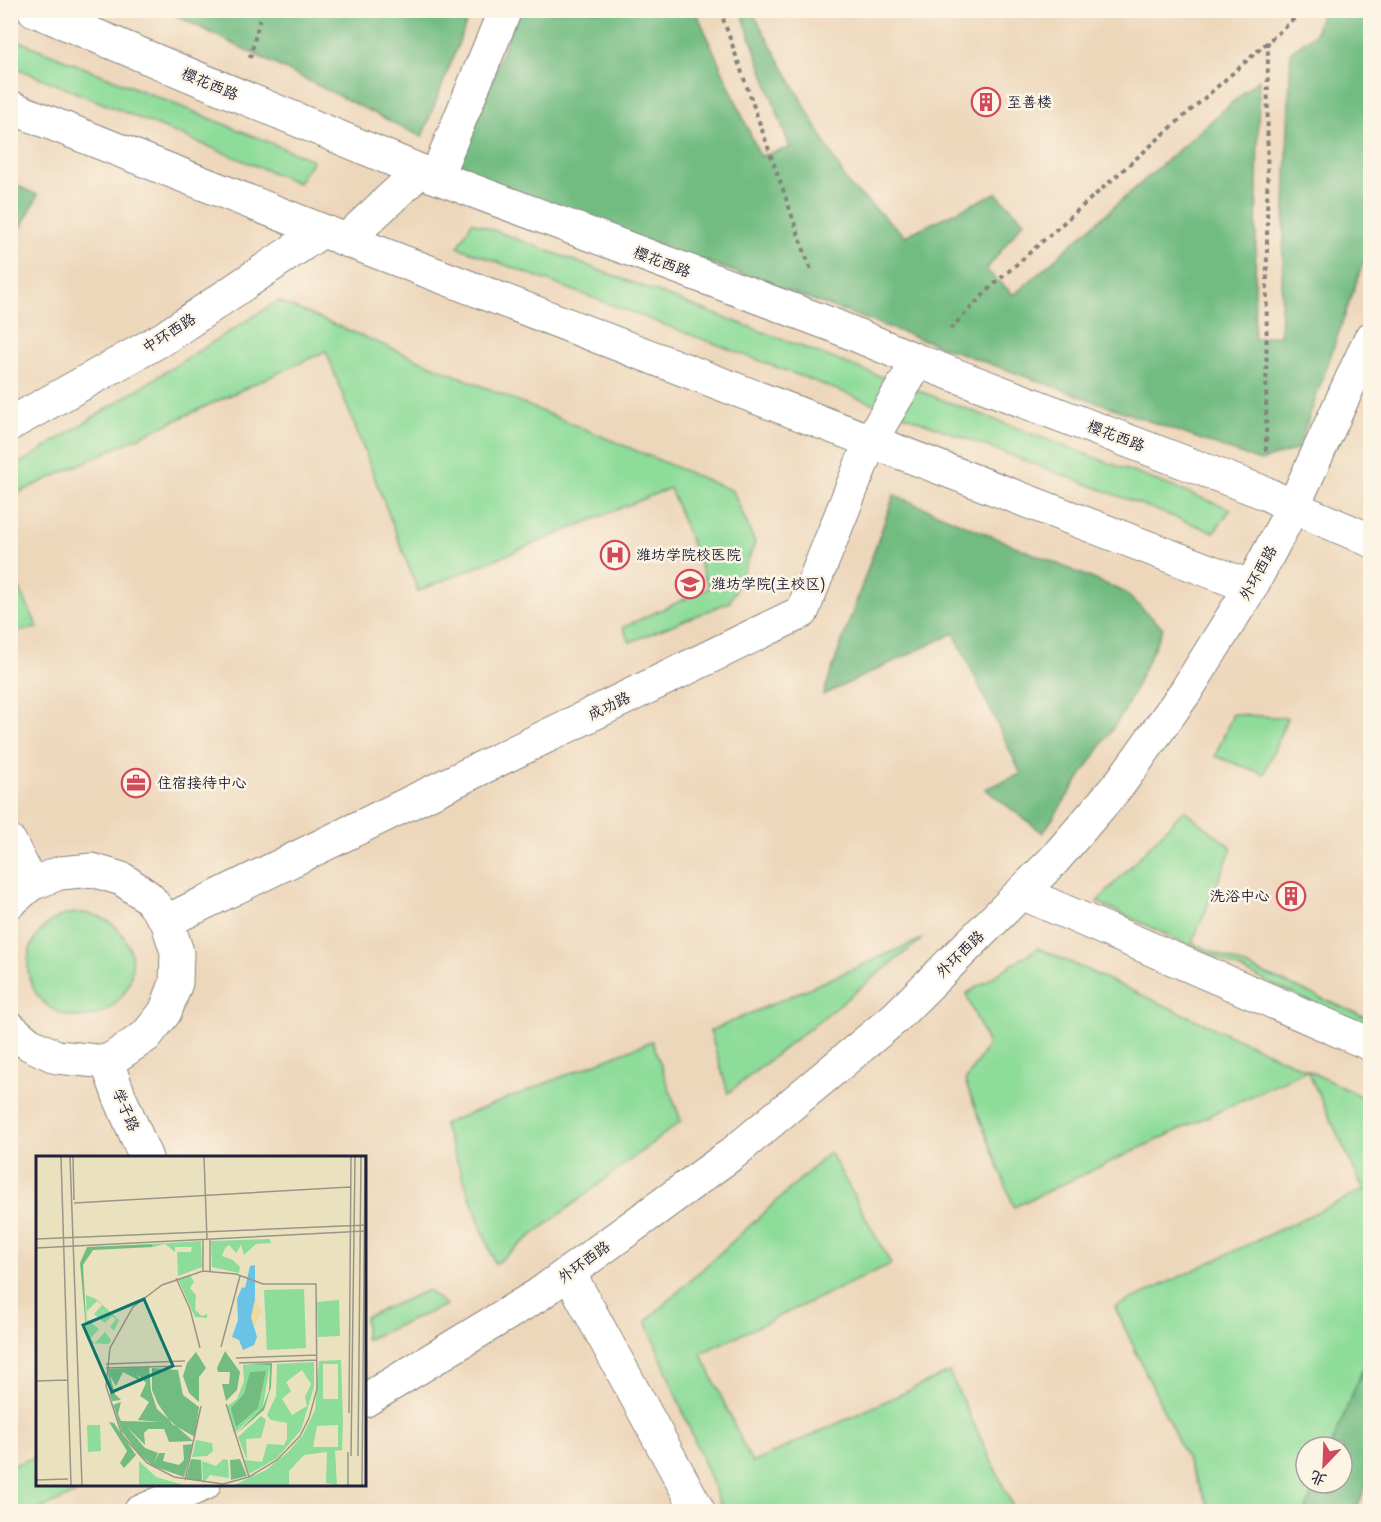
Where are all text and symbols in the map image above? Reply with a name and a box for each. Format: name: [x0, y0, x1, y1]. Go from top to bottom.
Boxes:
street label: 樱花西路: [179, 63, 242, 104]
building icon: 至善楼: [970, 86, 1002, 118]
place label: 至善楼: [1007, 92, 1052, 111]
street label: 樱花西路: [631, 242, 694, 281]
street label: 中环西路: [138, 309, 199, 357]
street label: 樱花西路: [1085, 416, 1148, 455]
hospital icon: 潍坊学院校医院: [599, 539, 631, 571]
street label: 外环西路: [1235, 542, 1280, 604]
place label: 潍坊学院校医院: [636, 545, 741, 564]
school or university icon: 潍坊学院(主校区): [674, 568, 706, 600]
place label: 潍坊学院(主校区): [711, 574, 825, 593]
street label: 成功路: [584, 687, 633, 724]
office icon: 住宿接待中心: [120, 767, 152, 799]
place label: 住宿接待中心: [157, 773, 247, 792]
building icon: 洗浴中心: [1275, 880, 1307, 912]
place label: 洗浴中心: [1210, 886, 1270, 905]
street label: 外环西路: [931, 926, 988, 981]
street label: 学子路: [109, 1085, 144, 1134]
inset map: [36, 1156, 366, 1486]
street label: 外环西路: [554, 1236, 614, 1287]
north arrow: [1294, 1435, 1354, 1495]
text: 北: [1307, 1466, 1329, 1491]

